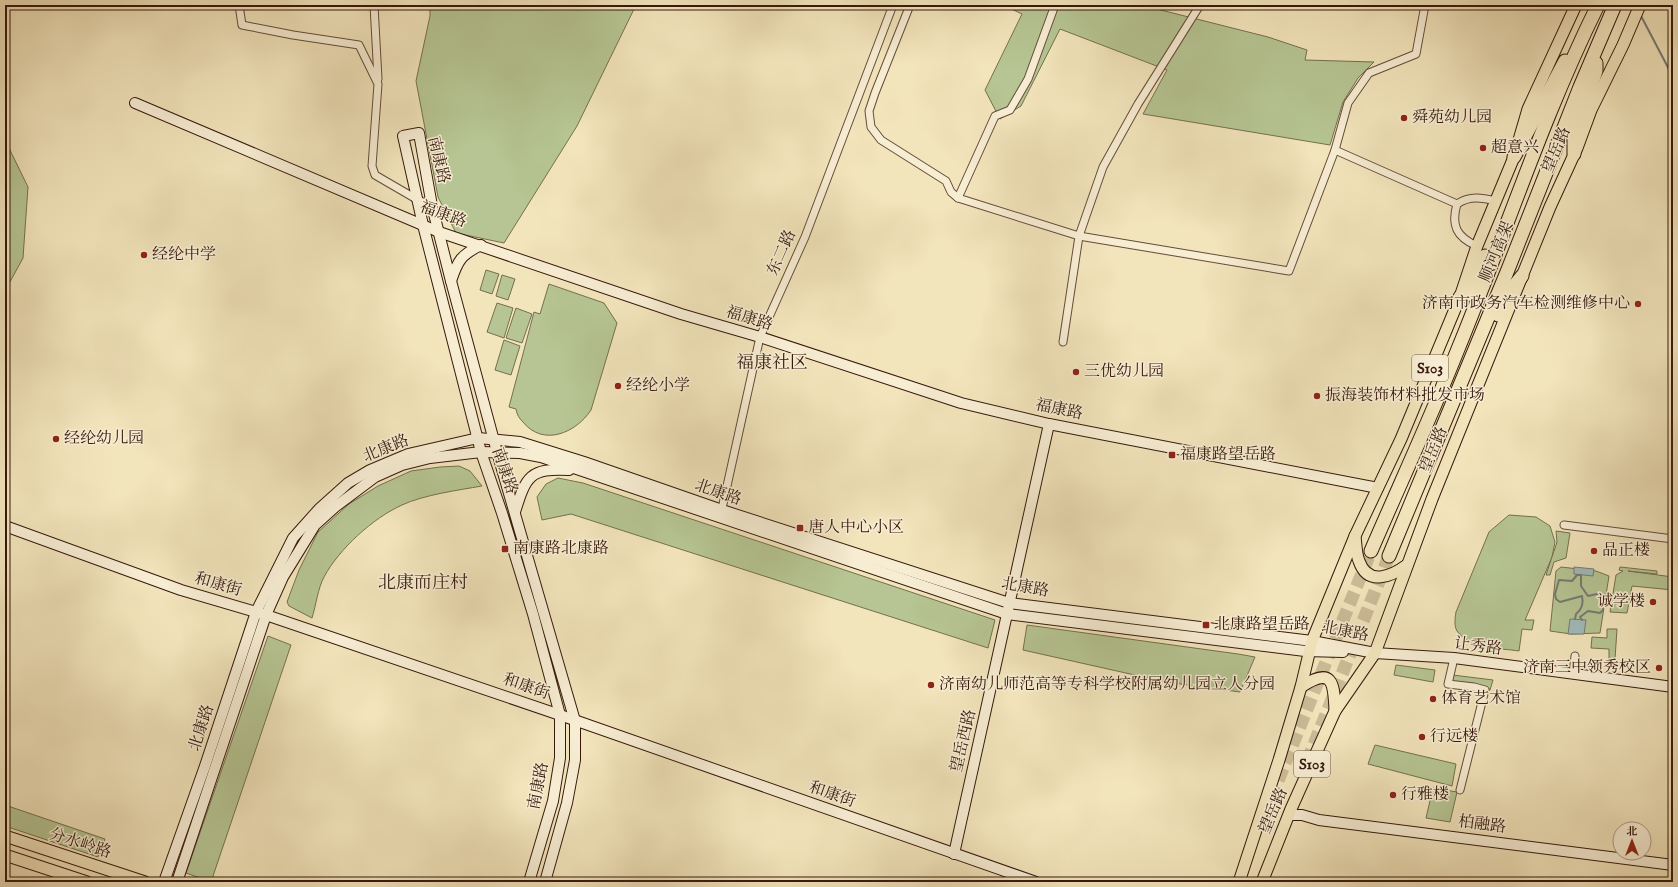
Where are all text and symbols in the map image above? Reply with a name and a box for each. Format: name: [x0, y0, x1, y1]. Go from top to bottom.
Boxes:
place label: 舜苑幼儿园: [1412, 108, 1492, 128]
marker: 舜苑幼儿园: [1399, 113, 1409, 123]
street label: 望岳路: [1538, 124, 1576, 176]
street label: 南康路: [423, 134, 453, 186]
place label: 超意兴: [1491, 138, 1539, 158]
marker: 超意兴: [1478, 143, 1488, 153]
street label: 福康路: [417, 197, 469, 233]
street label: 顺河高架: [1476, 219, 1518, 285]
street label: 东二路: [763, 227, 801, 279]
place label: 经纶中学: [152, 245, 216, 265]
marker: 经纶中学: [139, 250, 149, 260]
place label: 济南市政务汽车检测维修中心: [1422, 294, 1630, 314]
marker: 济南市政务汽车检测维修中心: [1633, 299, 1643, 309]
street label: 福康路: [723, 302, 775, 336]
district label: 福康社区: [736, 352, 808, 375]
road number: S103: [1412, 355, 1448, 381]
place label: 三优幼儿园: [1084, 362, 1164, 382]
marker: 三优幼儿园: [1071, 367, 1081, 377]
place label: 经纶小学: [626, 376, 690, 396]
marker: 经纶小学: [613, 381, 623, 391]
place label: 振海装饰材料批发市场: [1325, 386, 1485, 406]
marker: 振海装饰材料批发市场: [1312, 391, 1322, 401]
street label: 福康路: [1033, 395, 1085, 425]
street label: 望岳路: [1416, 424, 1452, 476]
place label: 经纶幼儿园: [64, 429, 144, 449]
street label: 北康路: [360, 431, 412, 467]
marker: 经纶幼儿园: [51, 434, 61, 444]
street label: 南康路: [487, 445, 521, 497]
place label: 福康路望岳路: [1180, 445, 1276, 465]
marker: 福康路望岳路: [1167, 450, 1177, 460]
street label: 北康路: [692, 476, 744, 510]
place label: 唐人中心小区: [808, 518, 904, 538]
marker: 唐人中心小区: [795, 523, 805, 533]
place label: 南康路北康路: [513, 539, 609, 559]
place label: 品正楼: [1602, 541, 1650, 561]
marker: 南康路北康路: [500, 544, 510, 554]
marker: 品正楼: [1589, 546, 1599, 556]
street label: 和康街: [192, 569, 244, 601]
district label: 北康而庄村: [378, 572, 468, 595]
street label: 北康路: [1000, 574, 1050, 602]
place label: 诚学楼: [1597, 592, 1645, 612]
marker: 诚学楼: [1648, 597, 1658, 607]
place label: 北康路望岳路: [1214, 615, 1310, 635]
street label: 北康路: [1320, 618, 1370, 646]
marker: 北康路望岳路: [1201, 620, 1211, 630]
street label: 让秀路: [1453, 634, 1503, 660]
place label: 济南三中领秀校区: [1523, 658, 1651, 678]
marker: 济南三中领秀校区: [1654, 663, 1664, 673]
street label: 和康街: [500, 670, 552, 704]
place label: 济南幼儿师范高等专科学校附属幼儿园立人分园: [939, 675, 1275, 695]
marker: 济南幼儿师范高等专科学校附属幼儿园立人分园: [926, 680, 936, 690]
place label: 体育艺术馆: [1441, 689, 1521, 709]
marker: 体育艺术馆: [1428, 694, 1438, 704]
street label: 北康路: [185, 702, 219, 754]
street label: 望岳西路: [947, 708, 981, 774]
place label: 行远楼: [1430, 727, 1478, 747]
marker: 行远楼: [1417, 732, 1427, 742]
road number: S103: [1294, 751, 1330, 777]
street label: 南康路: [525, 761, 553, 811]
street label: 和康街: [806, 778, 858, 812]
street label: 望岳路: [1255, 785, 1293, 837]
place label: 行雅楼: [1401, 785, 1449, 805]
marker: 行雅楼: [1388, 790, 1398, 800]
street label: 柏融路: [1457, 812, 1507, 838]
north arrow: [1612, 821, 1652, 861]
street label: 分水岭路: [46, 825, 114, 863]
text: 北: [1627, 825, 1638, 839]

